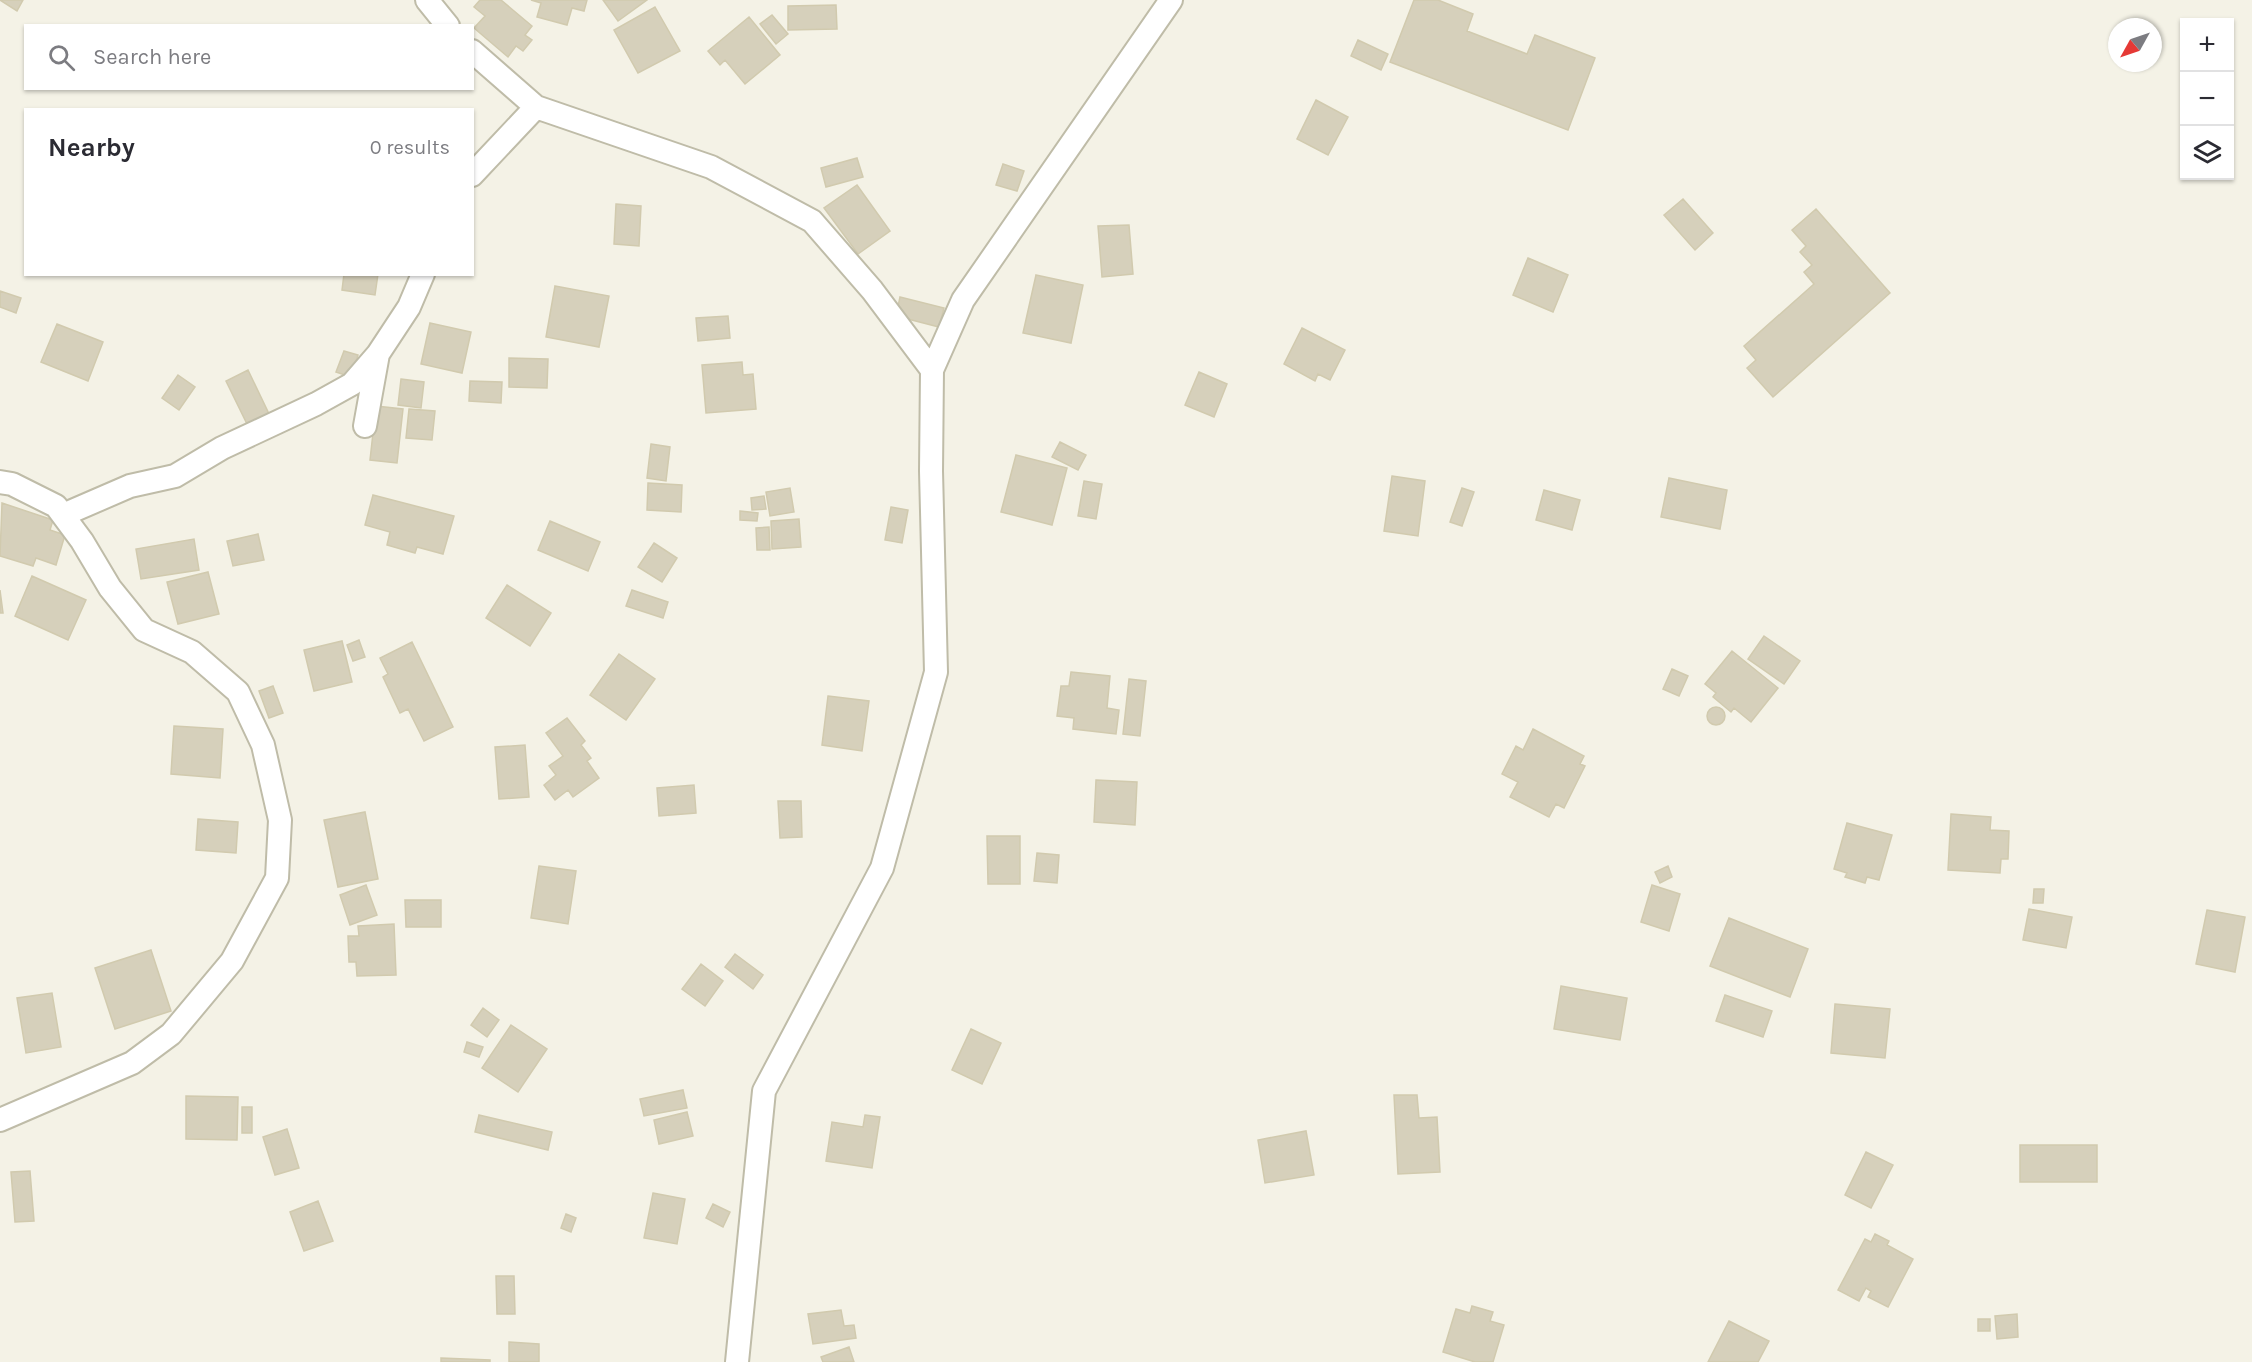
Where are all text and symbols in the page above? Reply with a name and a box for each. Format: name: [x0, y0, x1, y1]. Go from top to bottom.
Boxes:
north arrow: [2108, 18, 2162, 72]
map controls: [2180, 18, 2234, 180]
button: +: [2180, 18, 2234, 72]
search box: [24, 24, 474, 90]
icon: search: [45, 41, 78, 74]
text: Search here: [93, 44, 211, 70]
button: −: [2180, 72, 2234, 126]
button: layers: [2180, 126, 2234, 180]
text: Nearby: [48, 132, 135, 163]
text: 0 results: [370, 136, 450, 159]

